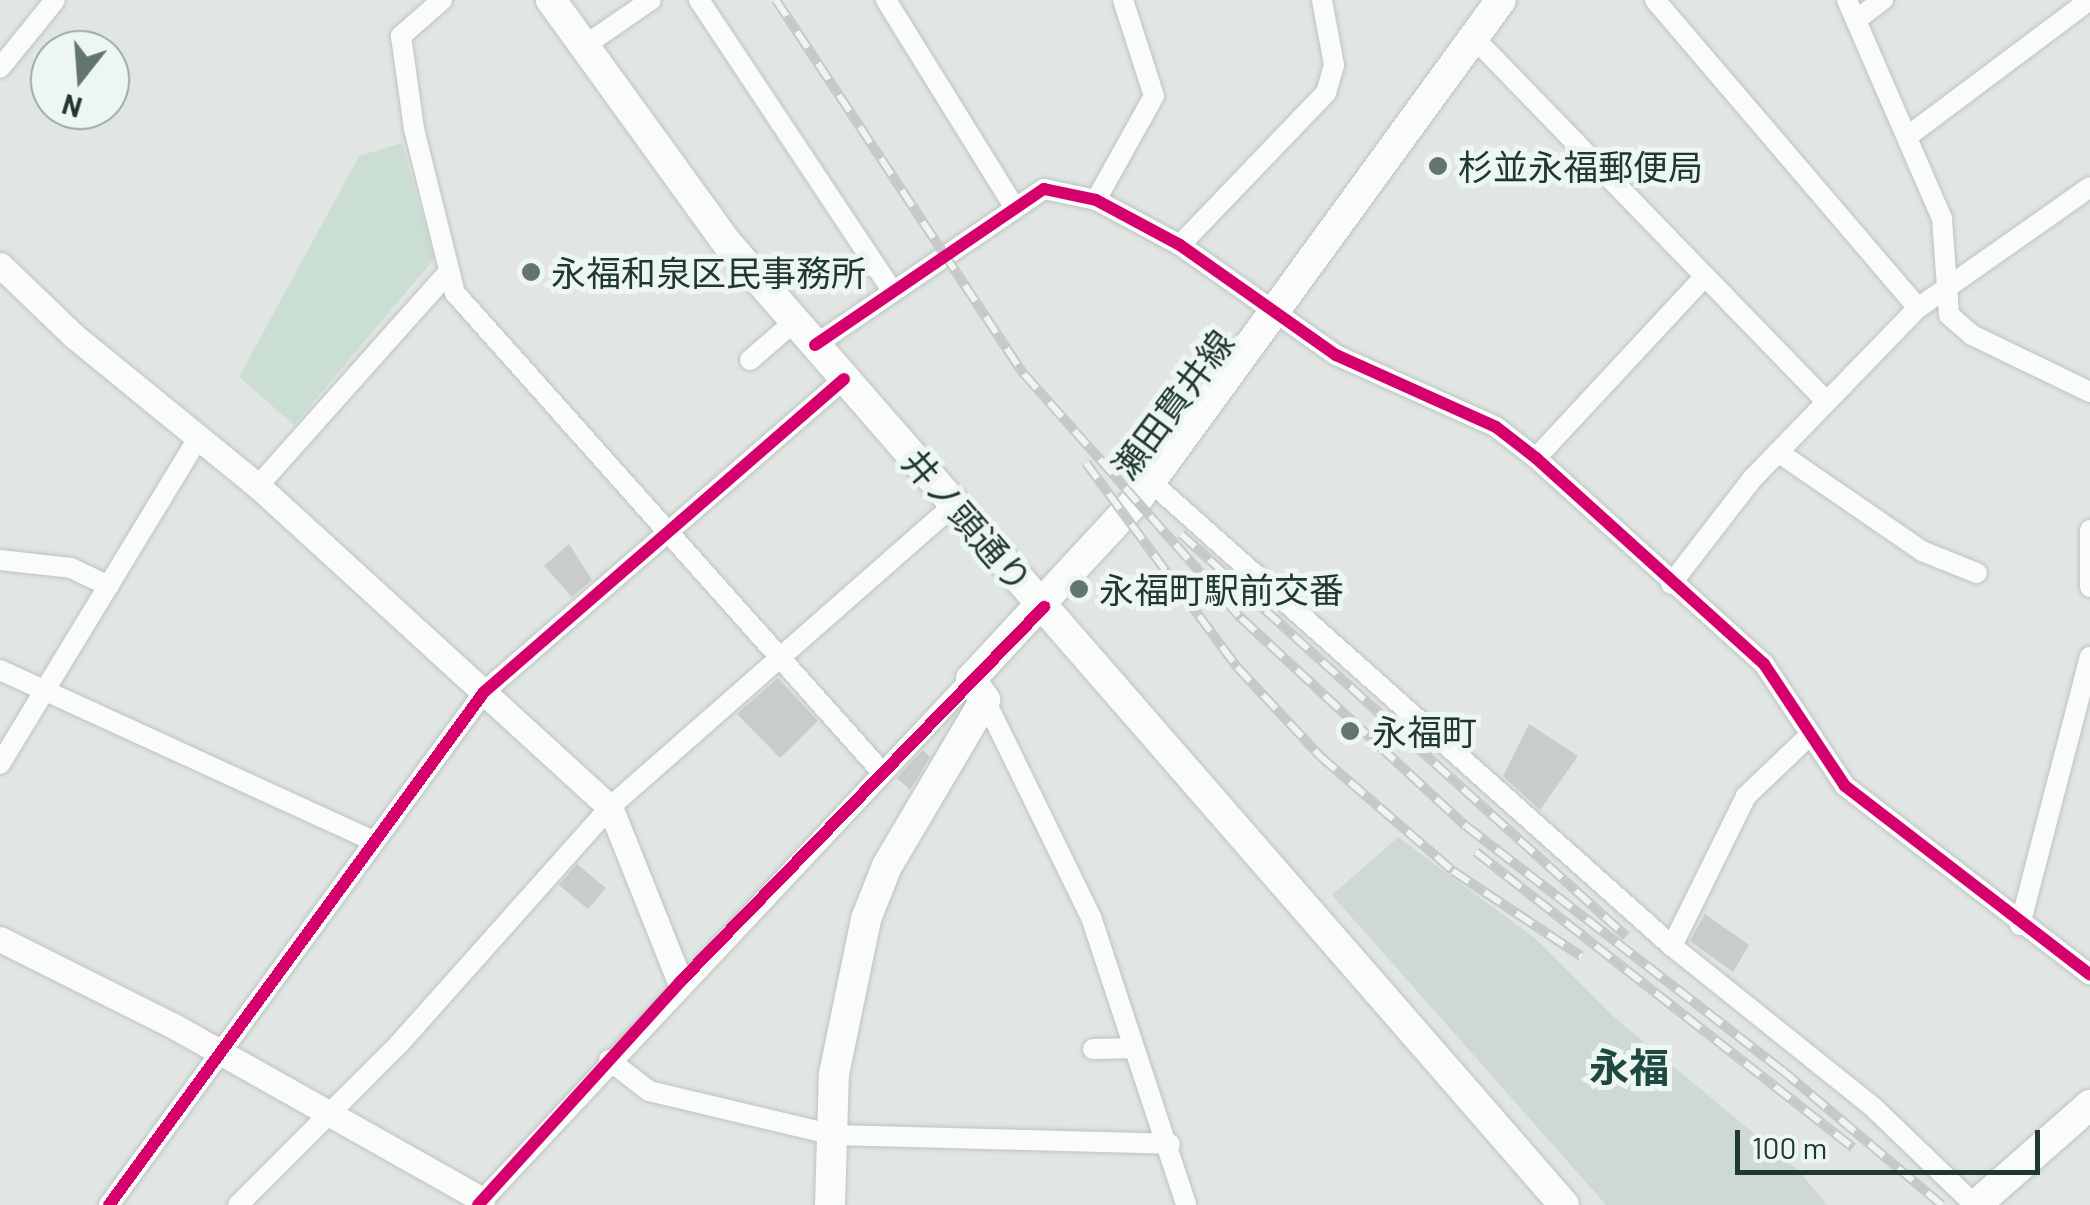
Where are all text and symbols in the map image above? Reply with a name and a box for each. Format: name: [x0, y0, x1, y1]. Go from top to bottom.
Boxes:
north arrow: [30, 30, 130, 130]
text: N: [58, 88, 86, 126]
place label: 杉並永福郵便局: [1458, 145, 1703, 187]
marker: 杉並永福郵便局: [1427, 155, 1449, 177]
place label: 永福和泉区民事務所: [551, 251, 866, 293]
marker: 永福和泉区民事務所: [520, 261, 542, 283]
street label: 瀬田貫井線: [1103, 321, 1241, 487]
street label: 井ノ頭通り: [895, 440, 1041, 600]
place label: 永福町駅前交番: [1099, 568, 1344, 610]
marker: 永福町駅前交番: [1068, 578, 1090, 600]
place label: 永福町: [1372, 710, 1477, 752]
marker: 永福町: [1337, 718, 1363, 744]
district label: 永福: [1589, 1042, 1669, 1090]
scale bar: [1740, 1110, 2045, 1172]
text: 100 m: [1752, 1129, 1827, 1165]

